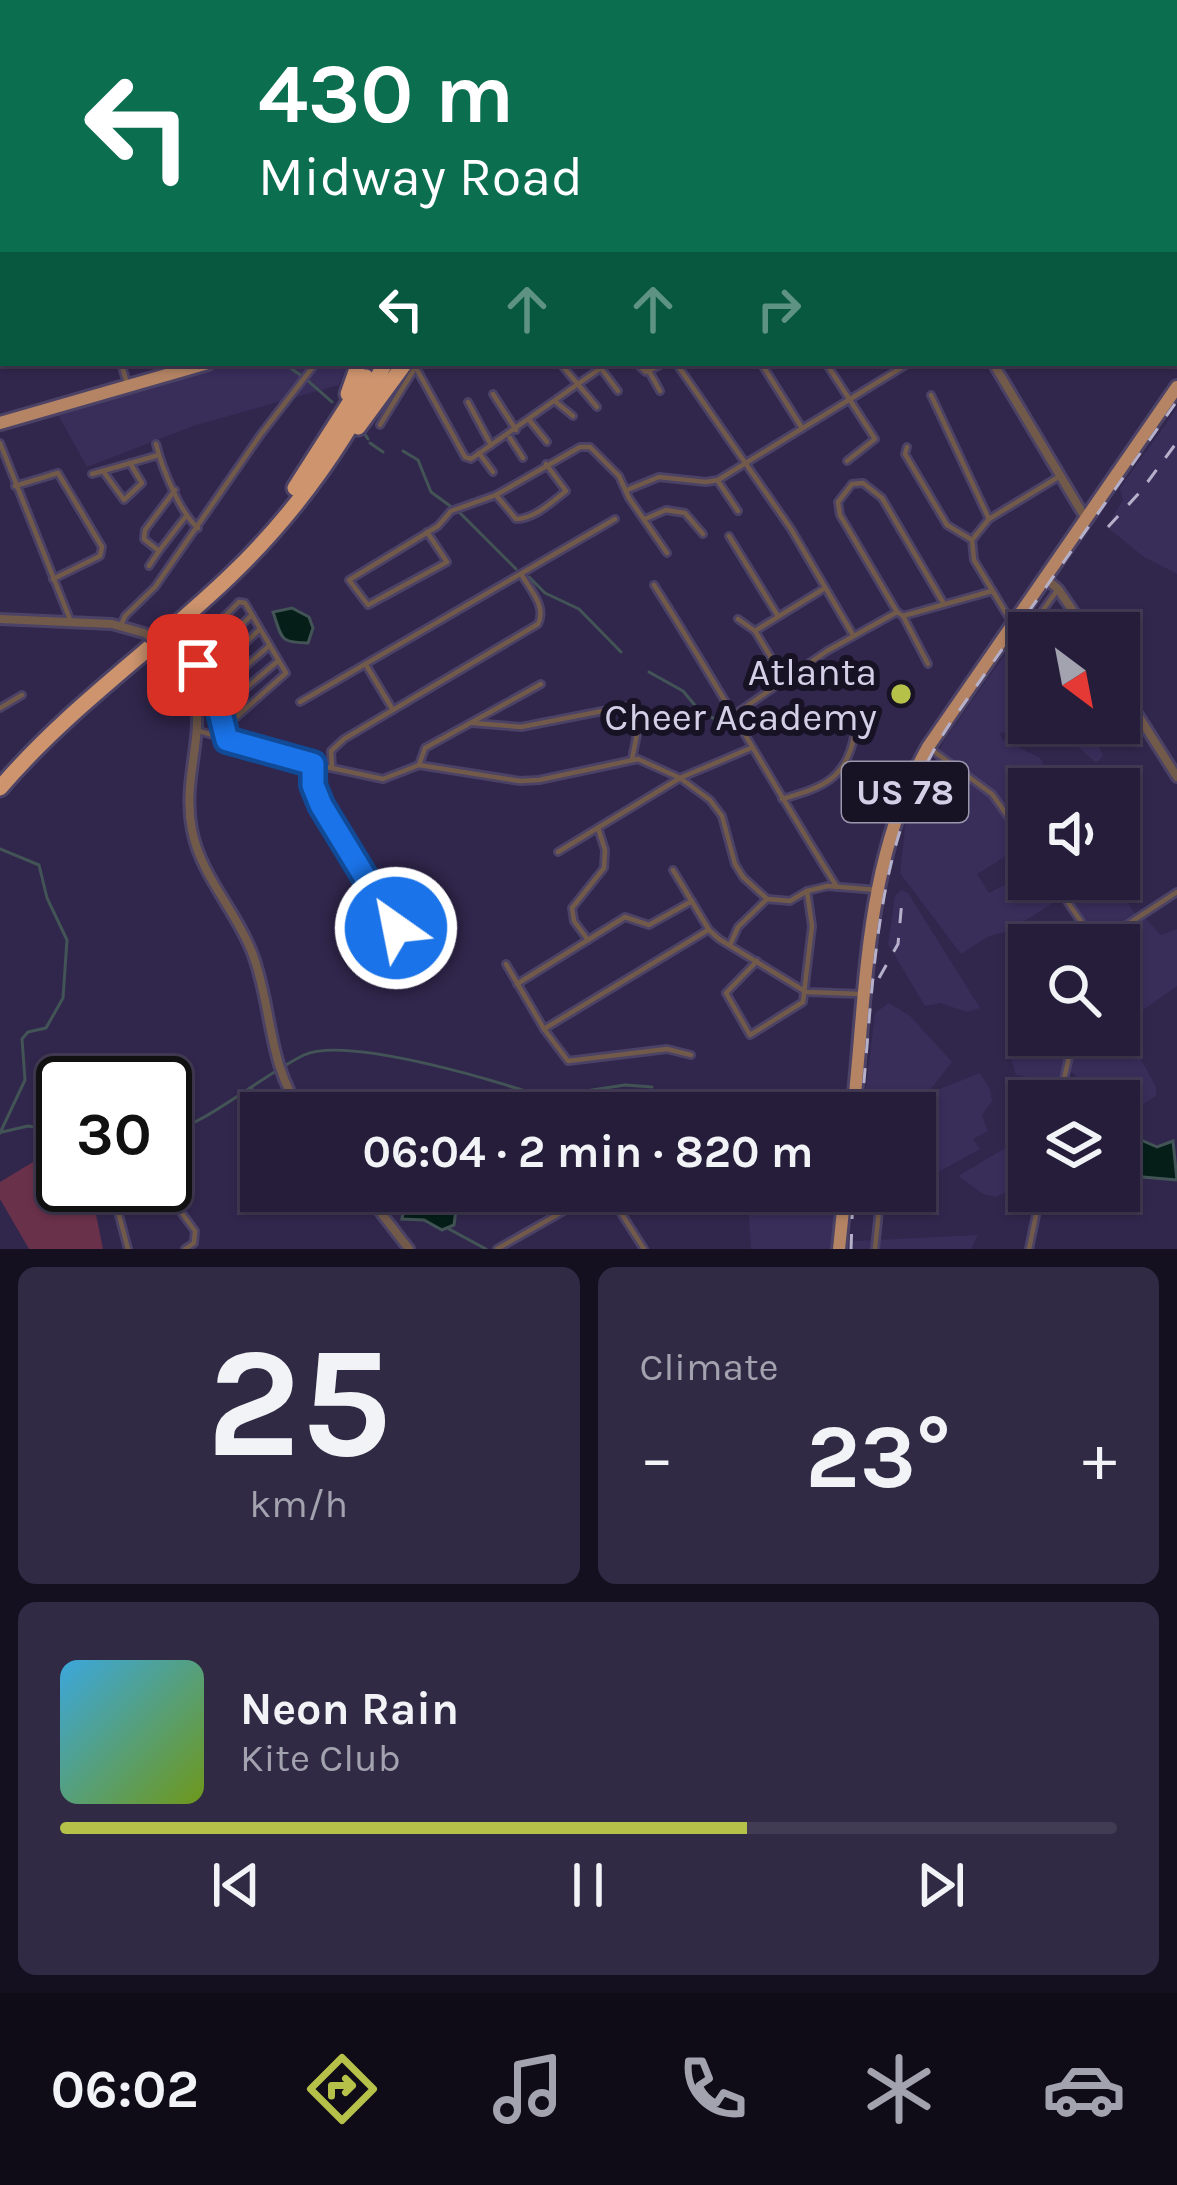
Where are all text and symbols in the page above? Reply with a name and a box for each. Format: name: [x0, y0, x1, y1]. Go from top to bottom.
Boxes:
text: 430 m: [258, 45, 514, 143]
icon: left: [60, 48, 216, 204]
text: Midway Road: [258, 145, 583, 209]
icon: left: [368, 276, 434, 342]
icon: ahead: [494, 276, 560, 342]
icon: ahead: [620, 276, 686, 342]
icon: right: [746, 276, 812, 342]
north arrow: [1008, 612, 1140, 744]
map controls: [1008, 612, 1140, 1212]
pin: [147, 614, 249, 716]
icon: arrive: [165, 632, 231, 698]
place label: Atlanta Cheer Academy: [604, 649, 877, 740]
marker: Atlanta Cheer Academy: [888, 681, 914, 707]
road number: US 78: [842, 762, 968, 822]
button: sound: [1008, 768, 1140, 900]
position arrow: [333, 865, 459, 991]
button: search: [1008, 924, 1140, 1056]
speed limit sign: 30: [36, 1056, 192, 1212]
button: layers: [1008, 1080, 1140, 1212]
text: 06:04 · 2 min · 820 m: [362, 1126, 814, 1178]
text: 25: [206, 1312, 391, 1494]
text: Climate: [640, 1344, 779, 1390]
text: 23°: [806, 1404, 951, 1510]
text: −: [640, 1419, 674, 1497]
text: +: [1082, 1419, 1117, 1497]
text: km/h: [249, 1481, 348, 1527]
text: Neon Rain: [240, 1683, 459, 1735]
text: Kite Club: [240, 1735, 401, 1781]
icon: previous: [203, 1852, 269, 1918]
icon: pause: [555, 1852, 621, 1918]
icon: next: [908, 1852, 974, 1918]
icon: directions: [300, 2047, 384, 2131]
icon: music: [486, 2047, 570, 2131]
icon: phone: [671, 2047, 755, 2131]
icon: climate: [857, 2047, 941, 2131]
icon: car: [1042, 2047, 1126, 2131]
text: 06:02: [51, 2057, 199, 2121]

